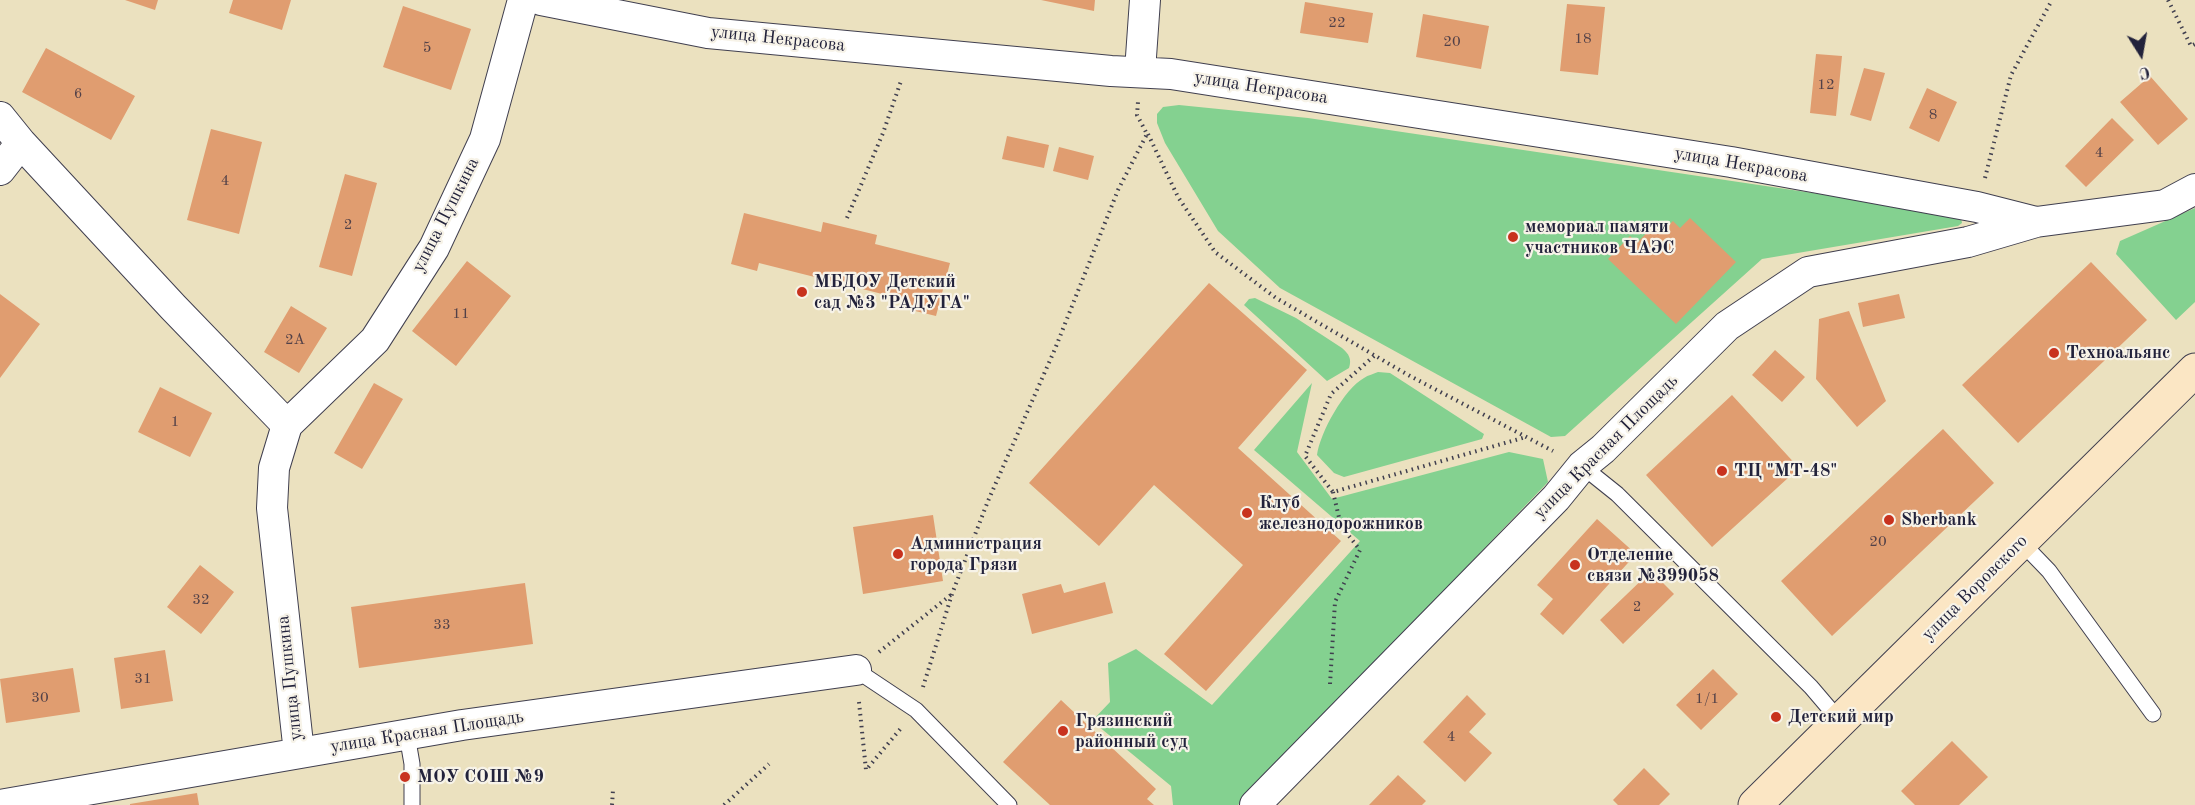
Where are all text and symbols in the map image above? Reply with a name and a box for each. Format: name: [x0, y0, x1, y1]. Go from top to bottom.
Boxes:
house number: 22: [1328, 14, 1346, 32]
street label: улица Некрасова: [710, 21, 846, 57]
north arrow: [2111, 24, 2171, 84]
house number: 18: [1574, 30, 1592, 48]
house number: 20: [1443, 33, 1461, 51]
house number: 5: [423, 39, 431, 57]
text: С: [2138, 63, 2151, 81]
street label: улица Некрасова: [1193, 67, 1329, 109]
house number: 12: [1817, 76, 1835, 94]
house number: 6: [74, 85, 82, 103]
house number: 8: [1929, 106, 1937, 124]
street label: улица Некрасова: [1673, 143, 1809, 187]
house number: 4: [2095, 144, 2103, 162]
street label: улица Пушкина: [408, 154, 484, 276]
house number: 4: [221, 172, 229, 190]
house number: 2: [344, 216, 352, 234]
place label: мемориал памяти участников ЧАЭС: [1525, 216, 1674, 258]
marker: мемориал памяти участников ЧАЭС: [1506, 230, 1520, 244]
place label: МБДОУ Детский сад №3 "РАДУГА": [814, 271, 970, 314]
marker: МБДОУ Детский сад №3 "РАДУГА": [795, 285, 809, 299]
house number: 11: [452, 305, 470, 323]
house number: 2А: [285, 331, 305, 349]
place label: Техноальянс: [2066, 342, 2171, 364]
marker: Техноальянс: [2047, 346, 2061, 360]
street label: улица Красная Площадь: [1529, 370, 1683, 524]
house number: 1: [171, 413, 179, 431]
place label: ТЦ "МТ-48": [1734, 460, 1837, 482]
marker: ТЦ "МТ-48": [1715, 464, 1729, 478]
place label: Клуб железнодорожников: [1259, 492, 1423, 534]
marker: Клуб железнодорожников: [1240, 506, 1254, 520]
place label: Sberbank: [1901, 509, 1977, 531]
marker: Sberbank: [1882, 513, 1896, 527]
street label: улица Воровского: [1918, 531, 2032, 645]
place label: Администрация города Грязи: [910, 533, 1042, 576]
house number: 20: [1869, 533, 1887, 551]
place label: Отделение связи №399058: [1587, 544, 1719, 586]
marker: Администрация города Грязи: [891, 547, 905, 561]
marker: Отделение связи №399058: [1568, 558, 1582, 572]
house number: 32: [192, 591, 210, 609]
house number: 2: [1633, 598, 1641, 616]
street label: улица Пушкина: [273, 614, 307, 742]
house number: 33: [433, 616, 451, 634]
house number: 31: [134, 670, 152, 688]
house number: 30: [31, 689, 49, 707]
house number: 1/1: [1695, 690, 1719, 708]
street label: улица Красная Площадь: [329, 706, 525, 758]
place label: Детский мир: [1788, 706, 1894, 728]
place label: Грязинский районный суд: [1075, 710, 1188, 752]
marker: Детский мир: [1769, 710, 1783, 724]
marker: Грязинский районный суд: [1056, 724, 1070, 738]
house number: 4: [1447, 728, 1455, 746]
place label: МОУ СОШ №9: [417, 766, 544, 788]
marker: МОУ СОШ №9: [398, 770, 412, 784]

